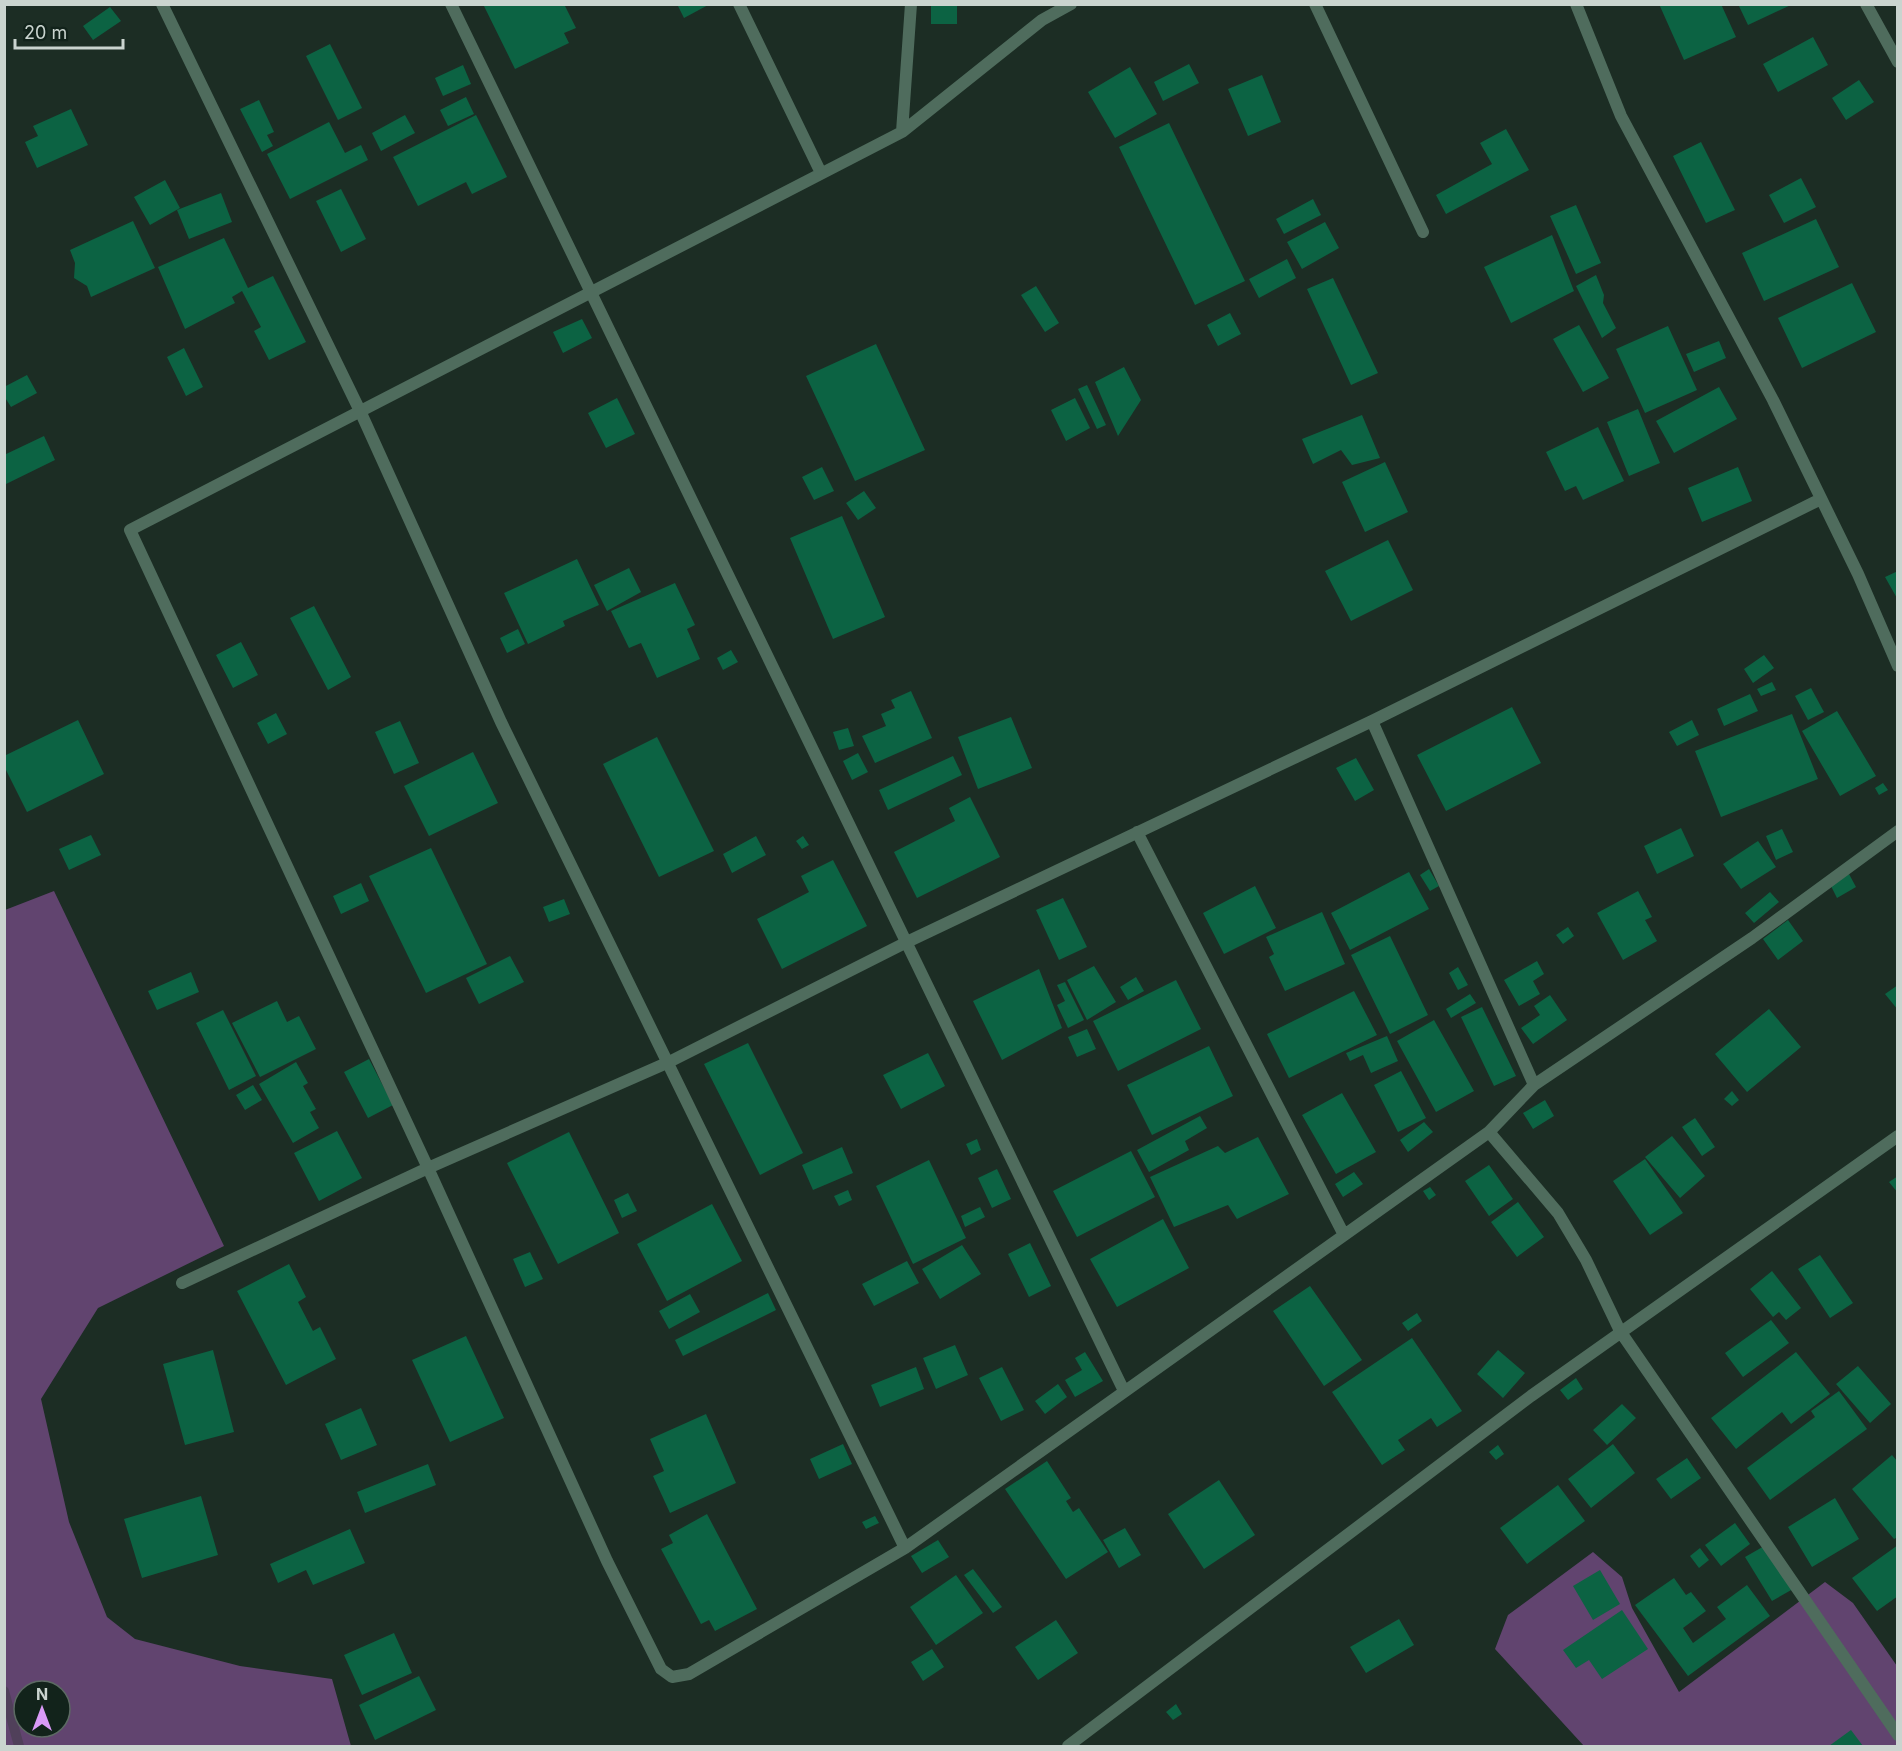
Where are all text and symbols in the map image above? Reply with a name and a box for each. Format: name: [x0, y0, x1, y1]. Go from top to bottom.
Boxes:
scale bar: [15, 12, 123, 50]
text: 20 m: [24, 22, 67, 43]
north arrow: [12, 1679, 72, 1739]
text: N: [36, 1684, 48, 1704]

